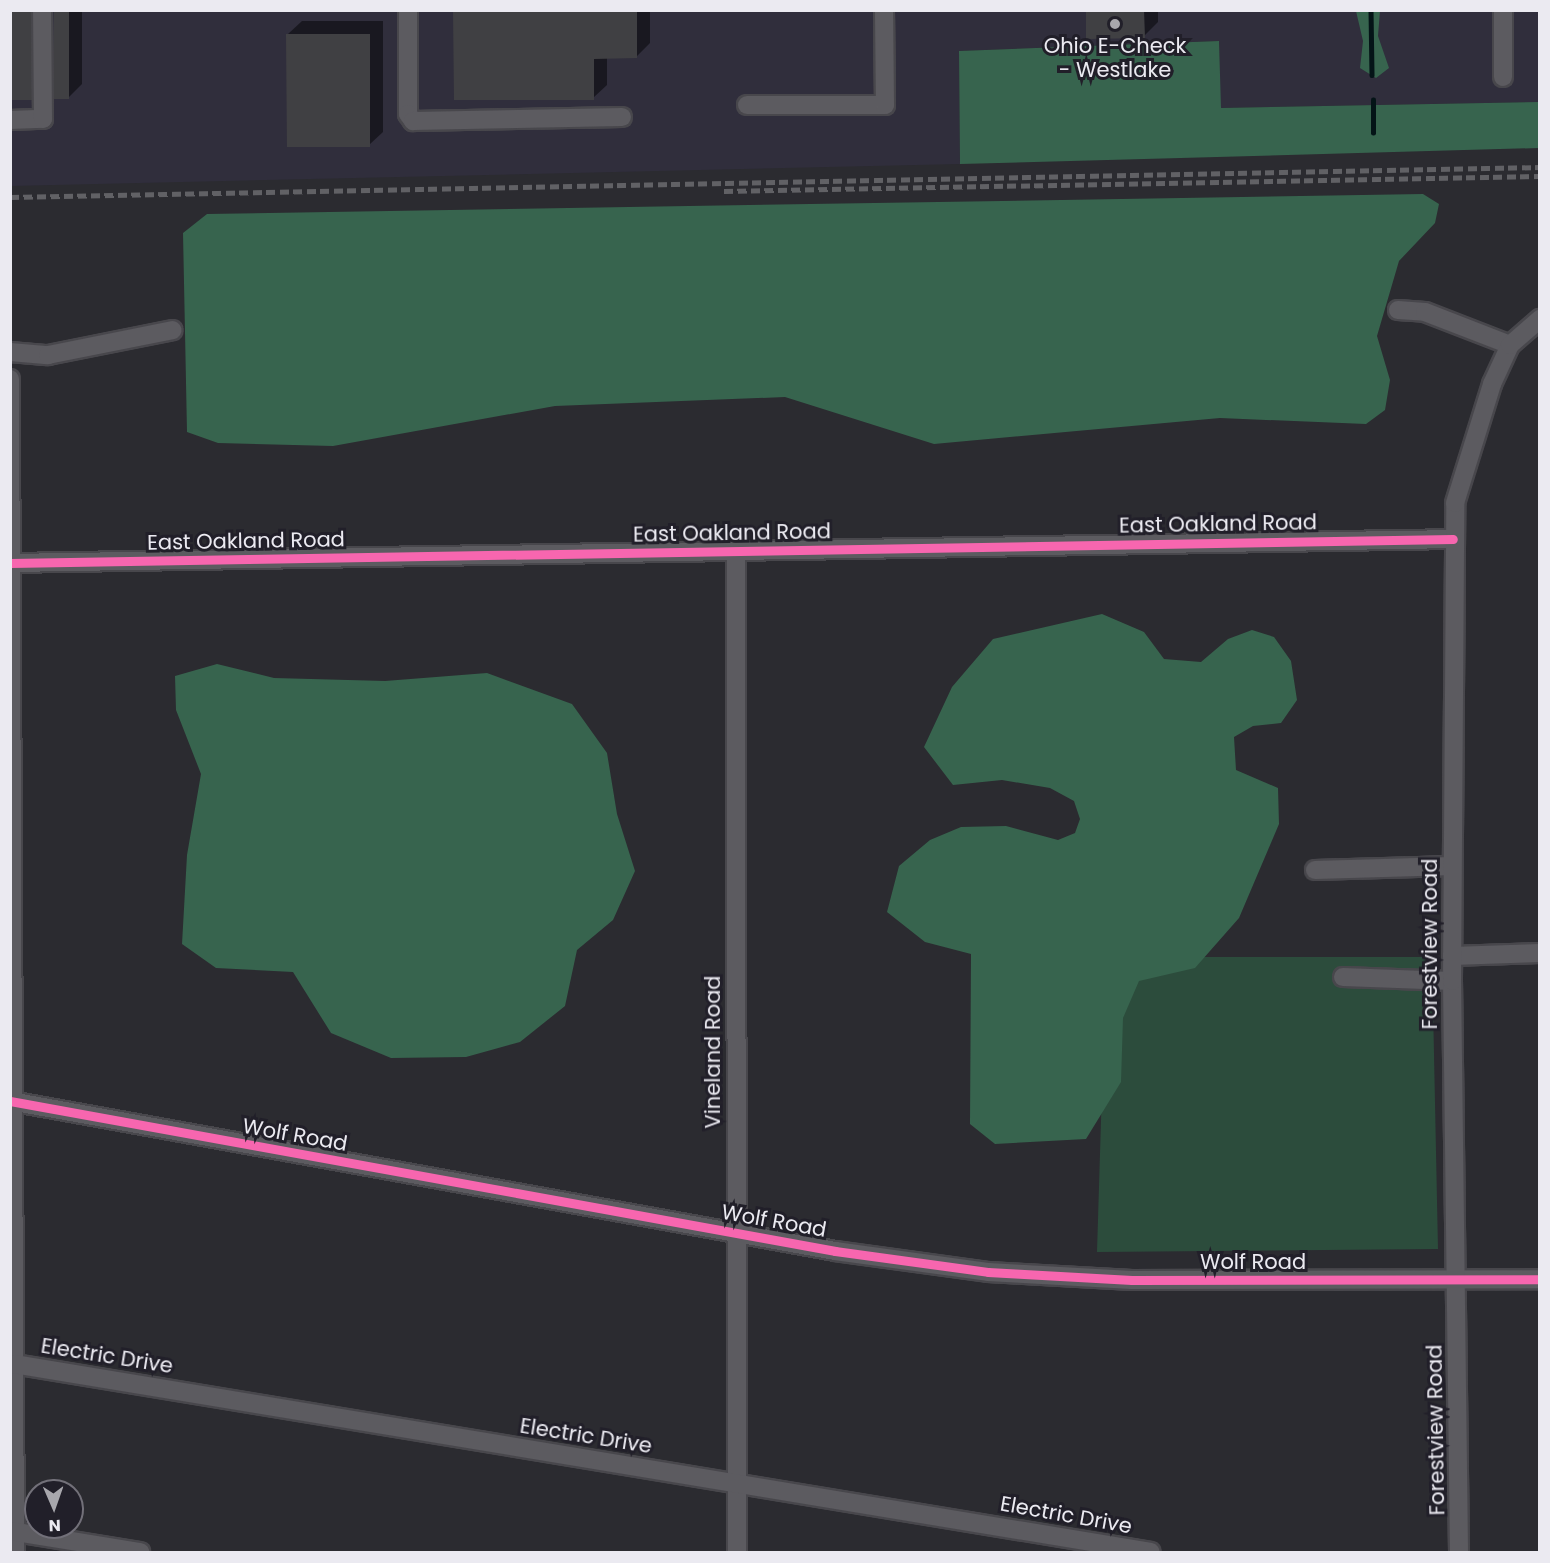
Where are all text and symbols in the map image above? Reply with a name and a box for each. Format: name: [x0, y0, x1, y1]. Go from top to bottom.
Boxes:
marker: Ohio E-Check - Westlake: [1108, 17, 1122, 31]
place label: Ohio E-Check - Westlake: [1044, 33, 1186, 83]
street label: East Oakland Road: [1119, 510, 1317, 538]
street label: East Oakland Road: [633, 519, 831, 547]
street label: East Oakland Road: [147, 527, 345, 555]
street label: Forestview Road: [1417, 859, 1443, 1029]
street label: Vineland Road: [700, 975, 726, 1129]
street label: Wolf Road: [241, 1113, 349, 1157]
street label: Wolf Road: [720, 1199, 828, 1243]
street label: Wolf Road: [1200, 1249, 1306, 1275]
street label: Electric Drive: [39, 1333, 175, 1379]
street label: Forestview Road: [1422, 1344, 1450, 1516]
street label: Electric Drive: [518, 1413, 654, 1459]
north arrow: [24, 1479, 84, 1539]
street label: Electric Drive: [998, 1491, 1134, 1539]
text: N: [48, 1514, 61, 1537]

